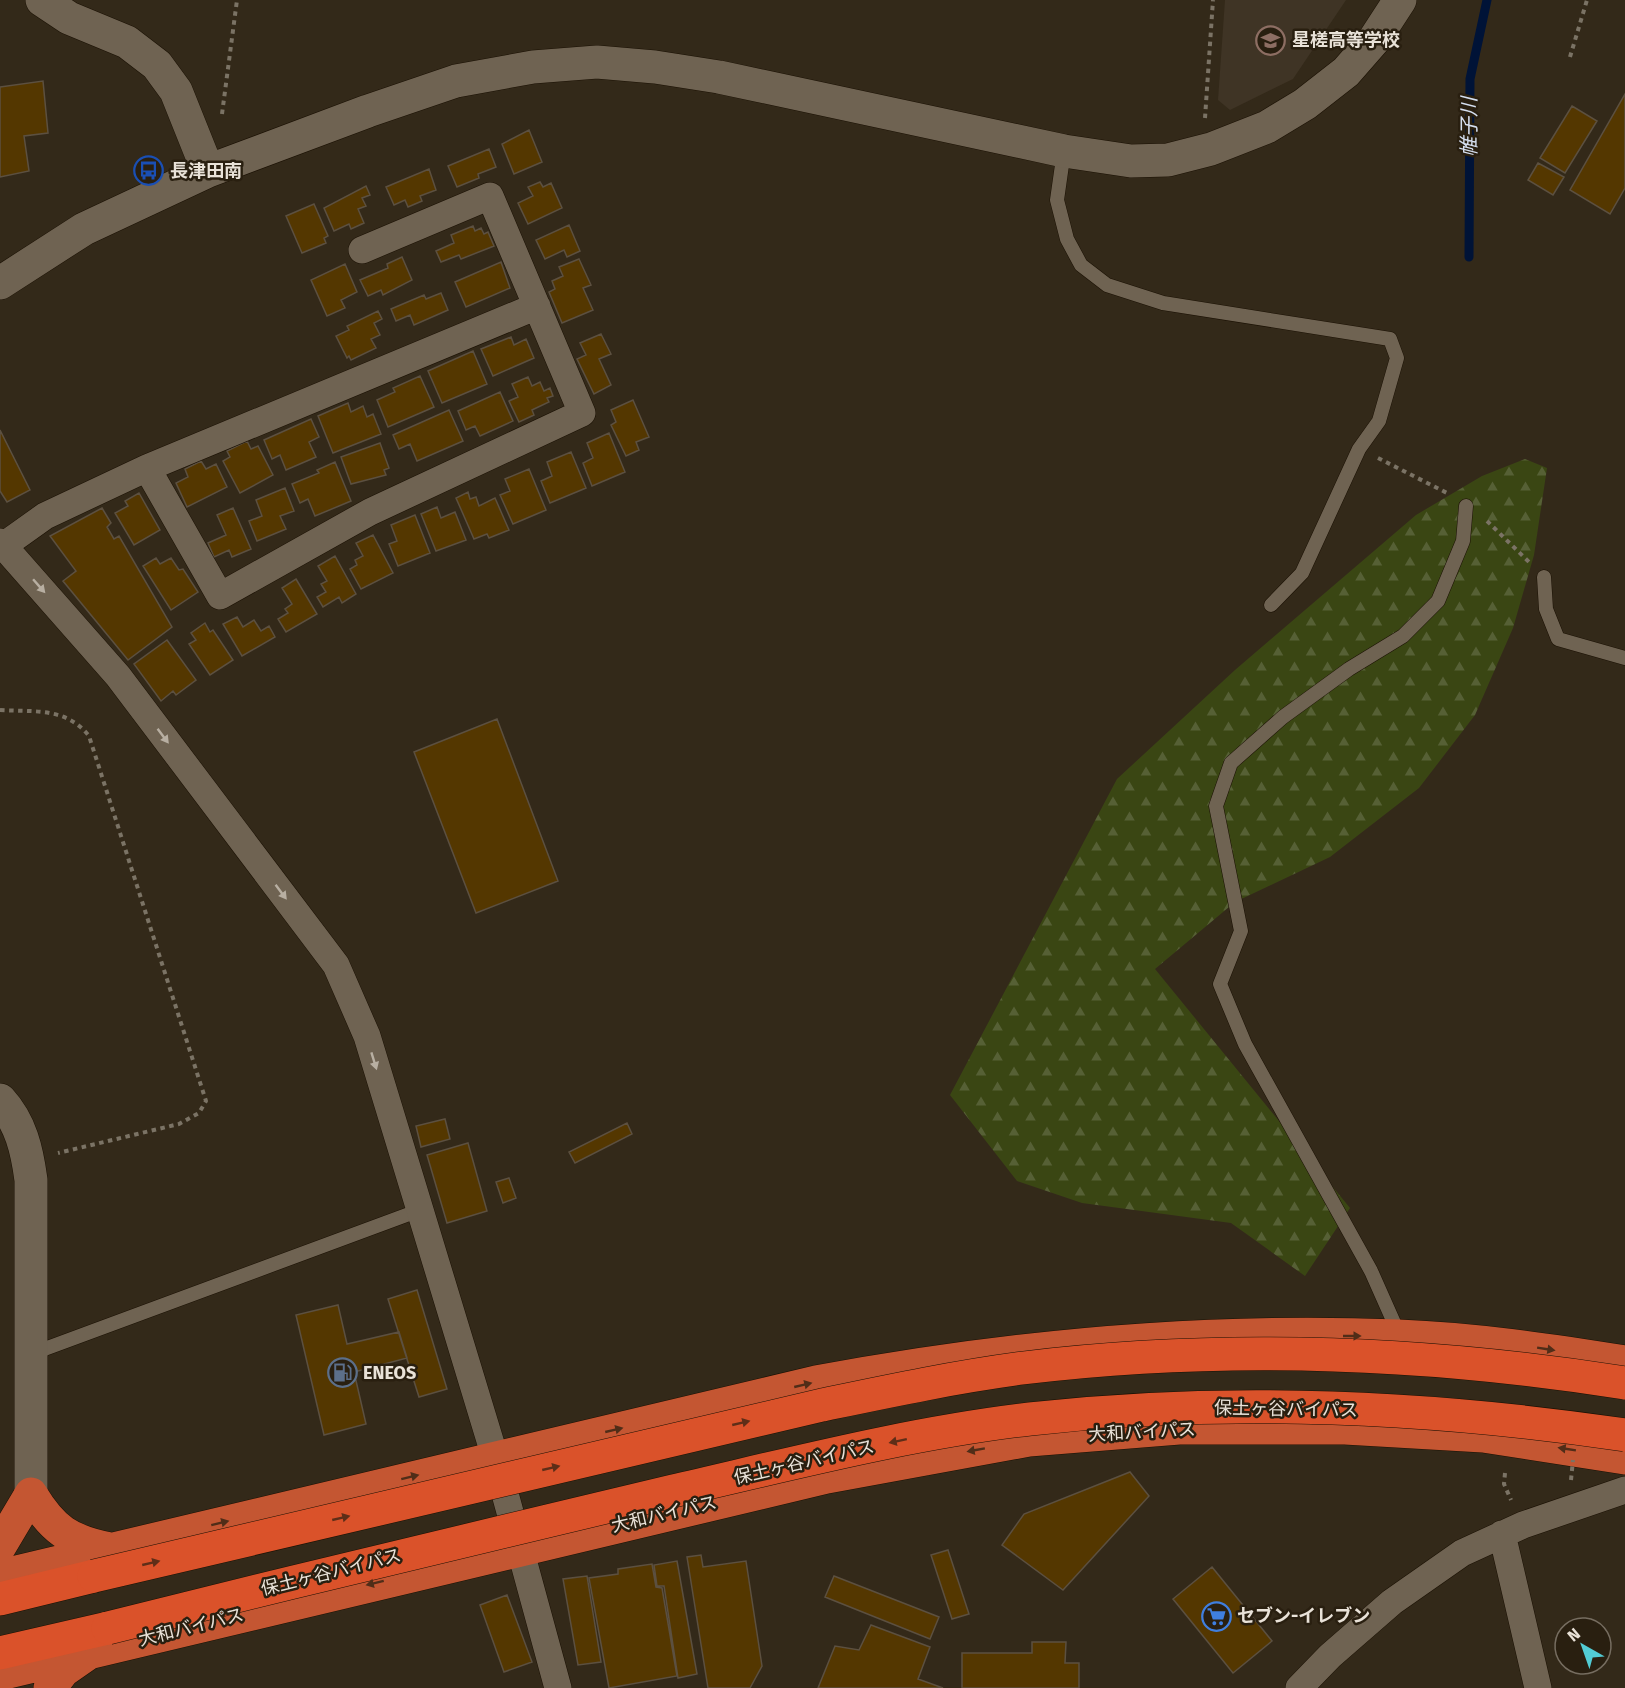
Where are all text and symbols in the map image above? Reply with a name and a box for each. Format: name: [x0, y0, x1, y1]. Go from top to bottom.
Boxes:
school or university icon: 星槎高等学校: [1255, 24, 1287, 56]
place label: 星槎高等学校: [1292, 29, 1400, 51]
water label: 帷子川: [1457, 95, 1481, 157]
bus stop icon: 長津田南: [133, 155, 165, 187]
place label: 長津田南: [170, 160, 242, 182]
one-way arrow: [32, 578, 45, 593]
one-way arrow: [157, 728, 170, 744]
one-way arrow: [274, 884, 286, 899]
one-way arrow: [370, 1052, 379, 1070]
one-way arrow: [1342, 1331, 1361, 1341]
one-way arrow: [1537, 1345, 1556, 1354]
fuel station icon: ENEOS: [326, 1357, 358, 1389]
place label: ENEOS: [363, 1362, 416, 1384]
one-way arrow: [794, 1380, 813, 1389]
street label: 保土ヶ谷バイパス: [1214, 1397, 1358, 1421]
one-way arrow: [732, 1418, 750, 1428]
street label: 大和バイパス: [1088, 1418, 1196, 1446]
one-way arrow: [604, 1424, 623, 1434]
street label: 保土ヶ谷バイパス: [732, 1435, 876, 1489]
one-way arrow: [889, 1437, 908, 1446]
one-way arrow: [966, 1445, 985, 1454]
one-way arrow: [1558, 1445, 1577, 1454]
one-way arrow: [542, 1462, 560, 1472]
one-way arrow: [401, 1472, 419, 1482]
street label: 大和バイパス: [609, 1491, 719, 1537]
one-way arrow: [332, 1512, 350, 1522]
one-way arrow: [211, 1518, 230, 1528]
street label: 保土ヶ谷バイパス: [259, 1544, 403, 1600]
one-way arrow: [142, 1557, 161, 1567]
one-way arrow: [366, 1579, 385, 1588]
supermarket icon: セブン-イレブン: [1200, 1600, 1232, 1632]
street label: 大和バイパス: [136, 1603, 246, 1651]
place label: セブン-イレブン: [1237, 1605, 1370, 1627]
north arrow: [1553, 1616, 1613, 1676]
text: N: [1564, 1624, 1584, 1646]

